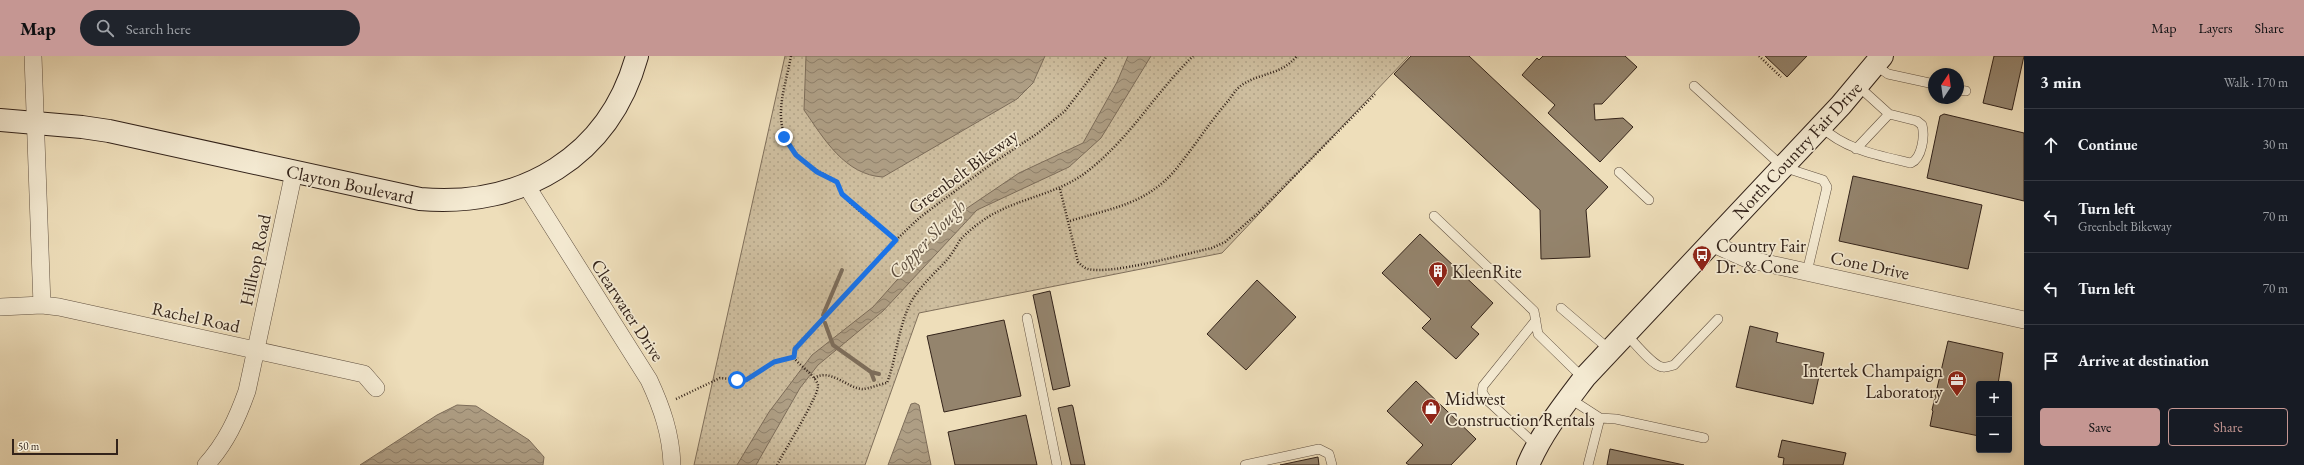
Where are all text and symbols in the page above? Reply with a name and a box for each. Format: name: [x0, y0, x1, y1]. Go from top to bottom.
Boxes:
search box: [80, 10, 360, 46]
text: Map: [20, 16, 56, 41]
icon: search: [94, 17, 116, 39]
text: Search here: [126, 19, 191, 38]
text: Map: [2151, 19, 2176, 37]
text: Layers: [2198, 19, 2233, 37]
text: Share: [2255, 19, 2284, 37]
north arrow: [1928, 68, 1964, 104]
text: 3 min: [2040, 71, 2081, 93]
text: Walk · 170 m: [2224, 74, 2288, 91]
street label: North Country Fair Drive: [1727, 76, 1867, 224]
street label: Greenbelt Bikeway: [904, 123, 1022, 218]
route end: [775, 128, 793, 146]
icon: ahead: [2040, 134, 2062, 156]
text: Continue: [2078, 135, 2138, 154]
text: 30 m: [2263, 136, 2288, 153]
street label: Clayton Boulevard: [284, 159, 417, 209]
water label: Copper Slough: [883, 194, 971, 284]
text: Turn left: [2078, 199, 2135, 218]
icon: left: [2040, 206, 2062, 228]
text: 70 m: [2263, 208, 2288, 225]
street label: Hilltop Road: [234, 211, 276, 308]
text: Greenbelt Bikeway: [2078, 218, 2172, 235]
place label: Country Fair Dr. & Cone: [1716, 234, 1806, 278]
bus stop icon: Country Fair Dr. & Cone: [1691, 244, 1713, 272]
street label: Cone Drive: [1828, 245, 1912, 285]
street label: Clearwater Drive: [586, 255, 670, 365]
building icon: KleenRite: [1427, 260, 1449, 288]
place label: KleenRite: [1452, 260, 1522, 283]
icon: left: [2040, 278, 2062, 300]
text: Turn left: [2078, 279, 2135, 298]
text: 70 m: [2263, 280, 2288, 297]
street label: Rachel Road: [150, 296, 243, 338]
icon: arrive: [2040, 350, 2062, 372]
text: Arrive at destination: [2078, 351, 2209, 370]
place label: Intertek Champaign Laboratory: [1803, 359, 1943, 403]
office icon: Intertek Champaign Laboratory: [1946, 369, 1968, 397]
route start: [728, 371, 746, 389]
map controls: [1976, 381, 2012, 453]
button: +: [1976, 381, 2012, 417]
place label: Midwest Construction Rentals: [1445, 387, 1595, 431]
shop icon: Midwest Construction Rentals: [1420, 397, 1442, 425]
button: Save: [2040, 408, 2160, 446]
button: Share: [2168, 408, 2288, 446]
button: −: [1976, 417, 2012, 453]
scale bar: [12, 437, 118, 456]
text: 50 m: [18, 439, 39, 453]

